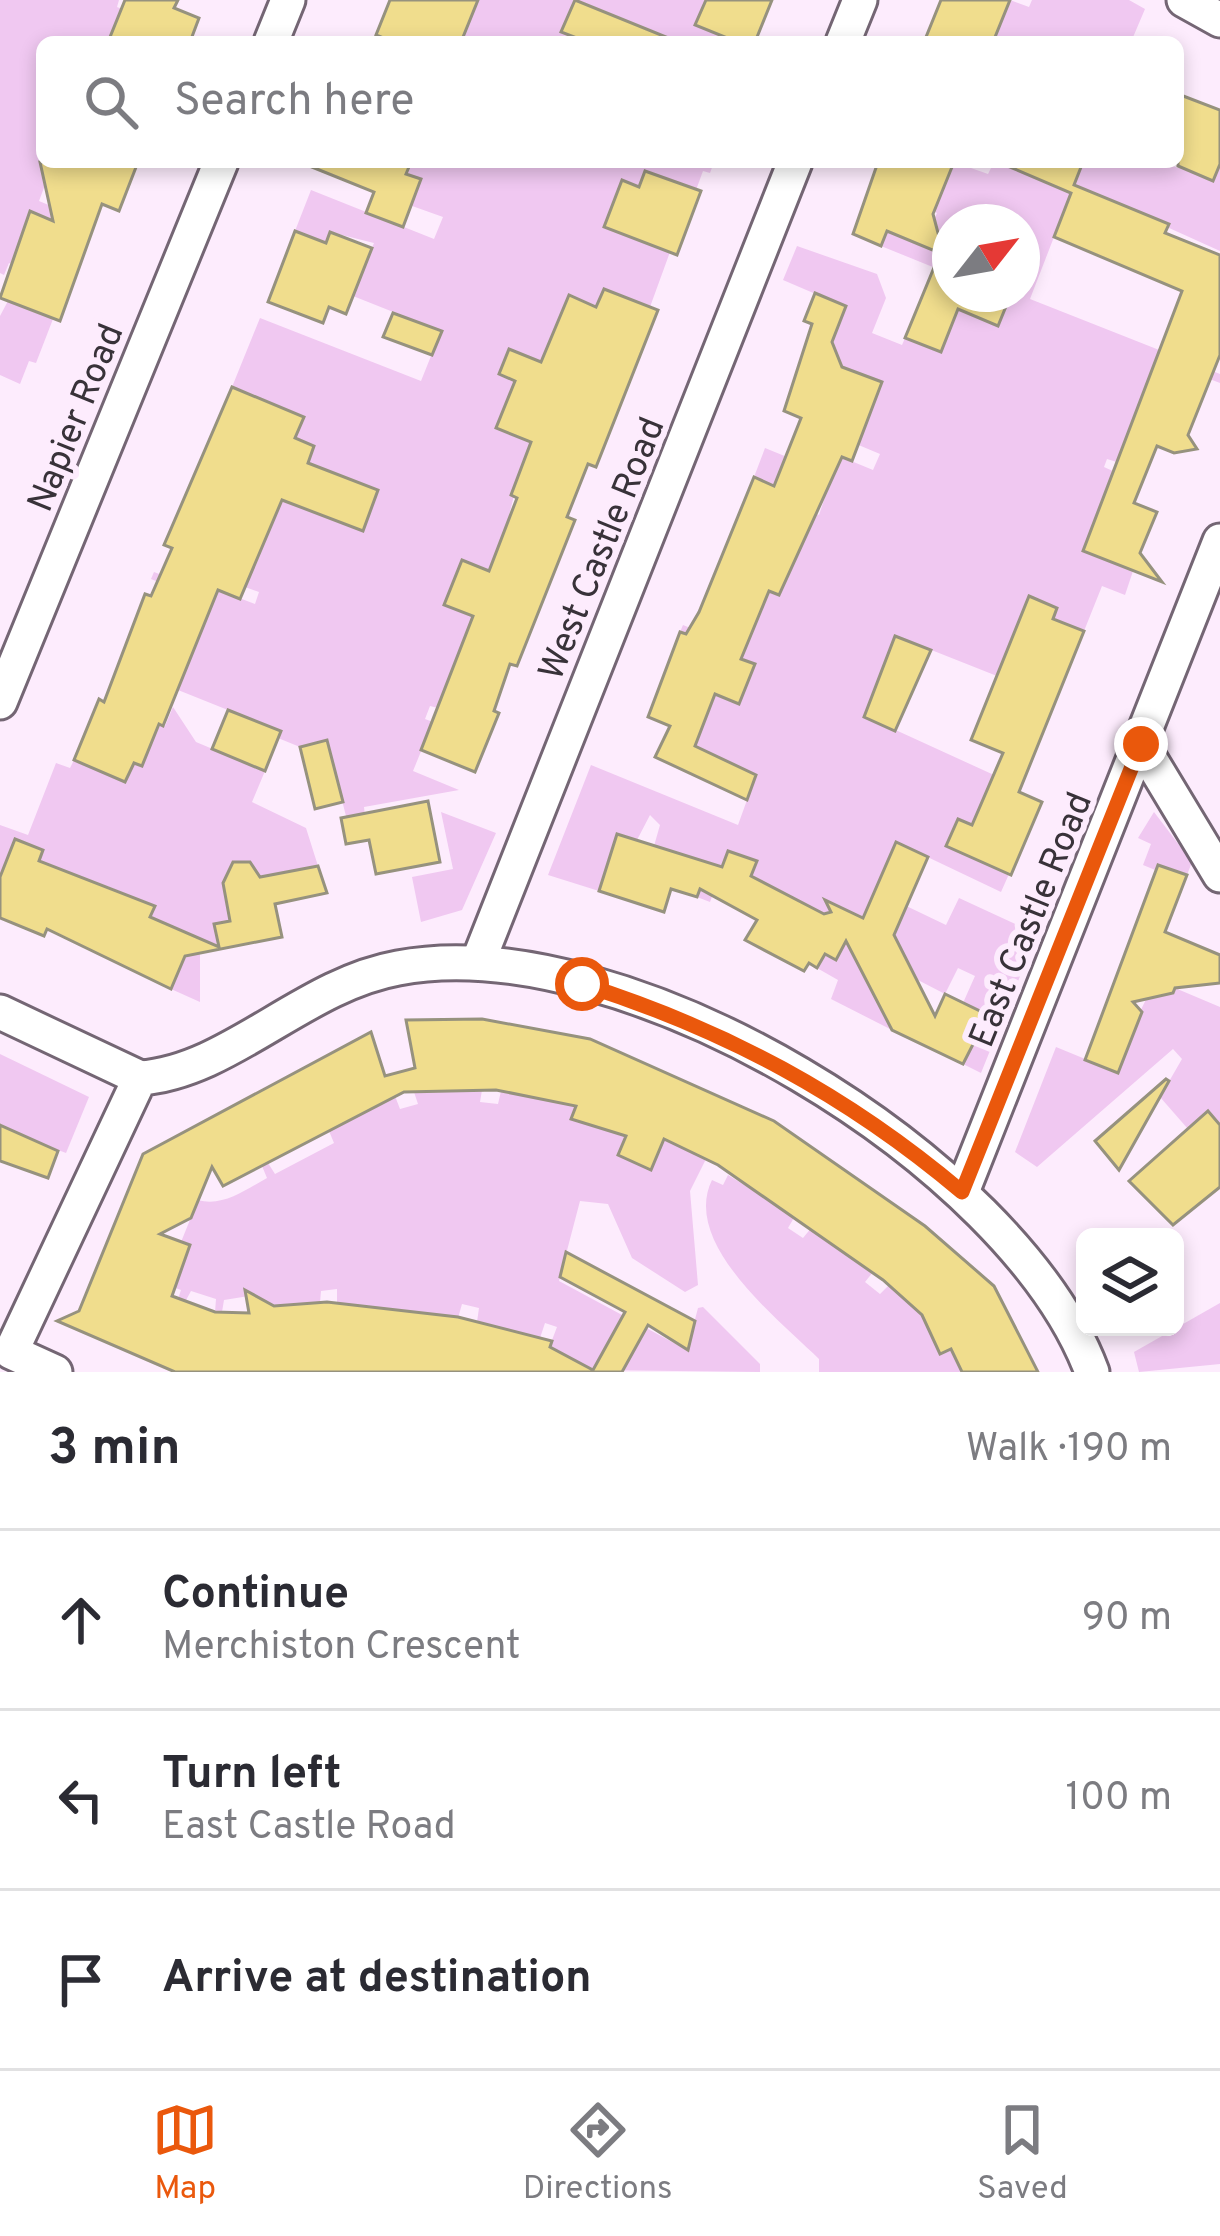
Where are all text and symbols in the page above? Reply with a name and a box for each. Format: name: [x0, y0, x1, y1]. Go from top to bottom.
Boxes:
search box: [36, 36, 1184, 168]
icon: search: [78, 69, 144, 135]
text: Search here: [174, 74, 414, 131]
north arrow: [932, 204, 1040, 312]
street label: Napier Road: [19, 318, 136, 519]
street label: West Castle Road: [530, 411, 677, 688]
route end: [1114, 717, 1168, 771]
street label: East Castle Road: [961, 786, 1105, 1055]
route start: [555, 957, 609, 1011]
map controls: [1076, 1228, 1184, 1336]
button: layers: [1076, 1228, 1184, 1336]
text: 3 min: [48, 1418, 181, 1483]
text: Walk · 190 m: [966, 1426, 1172, 1475]
text: Continue: [162, 1567, 349, 1624]
icon: ahead: [48, 1587, 114, 1653]
text: 90 m: [1082, 1595, 1172, 1644]
text: Merchiston Crescent: [162, 1624, 521, 1673]
text: Turn left: [162, 1747, 341, 1804]
icon: left: [48, 1767, 114, 1833]
text: 100 m: [1065, 1775, 1172, 1824]
text: East Castle Road: [162, 1804, 456, 1853]
icon: arrive: [48, 1947, 114, 2013]
text: Arrive at destination: [162, 1951, 592, 2008]
tab: Map: [152, 2097, 218, 2211]
tab: Directions: [523, 2097, 673, 2211]
tab: Saved: [977, 2097, 1068, 2211]

